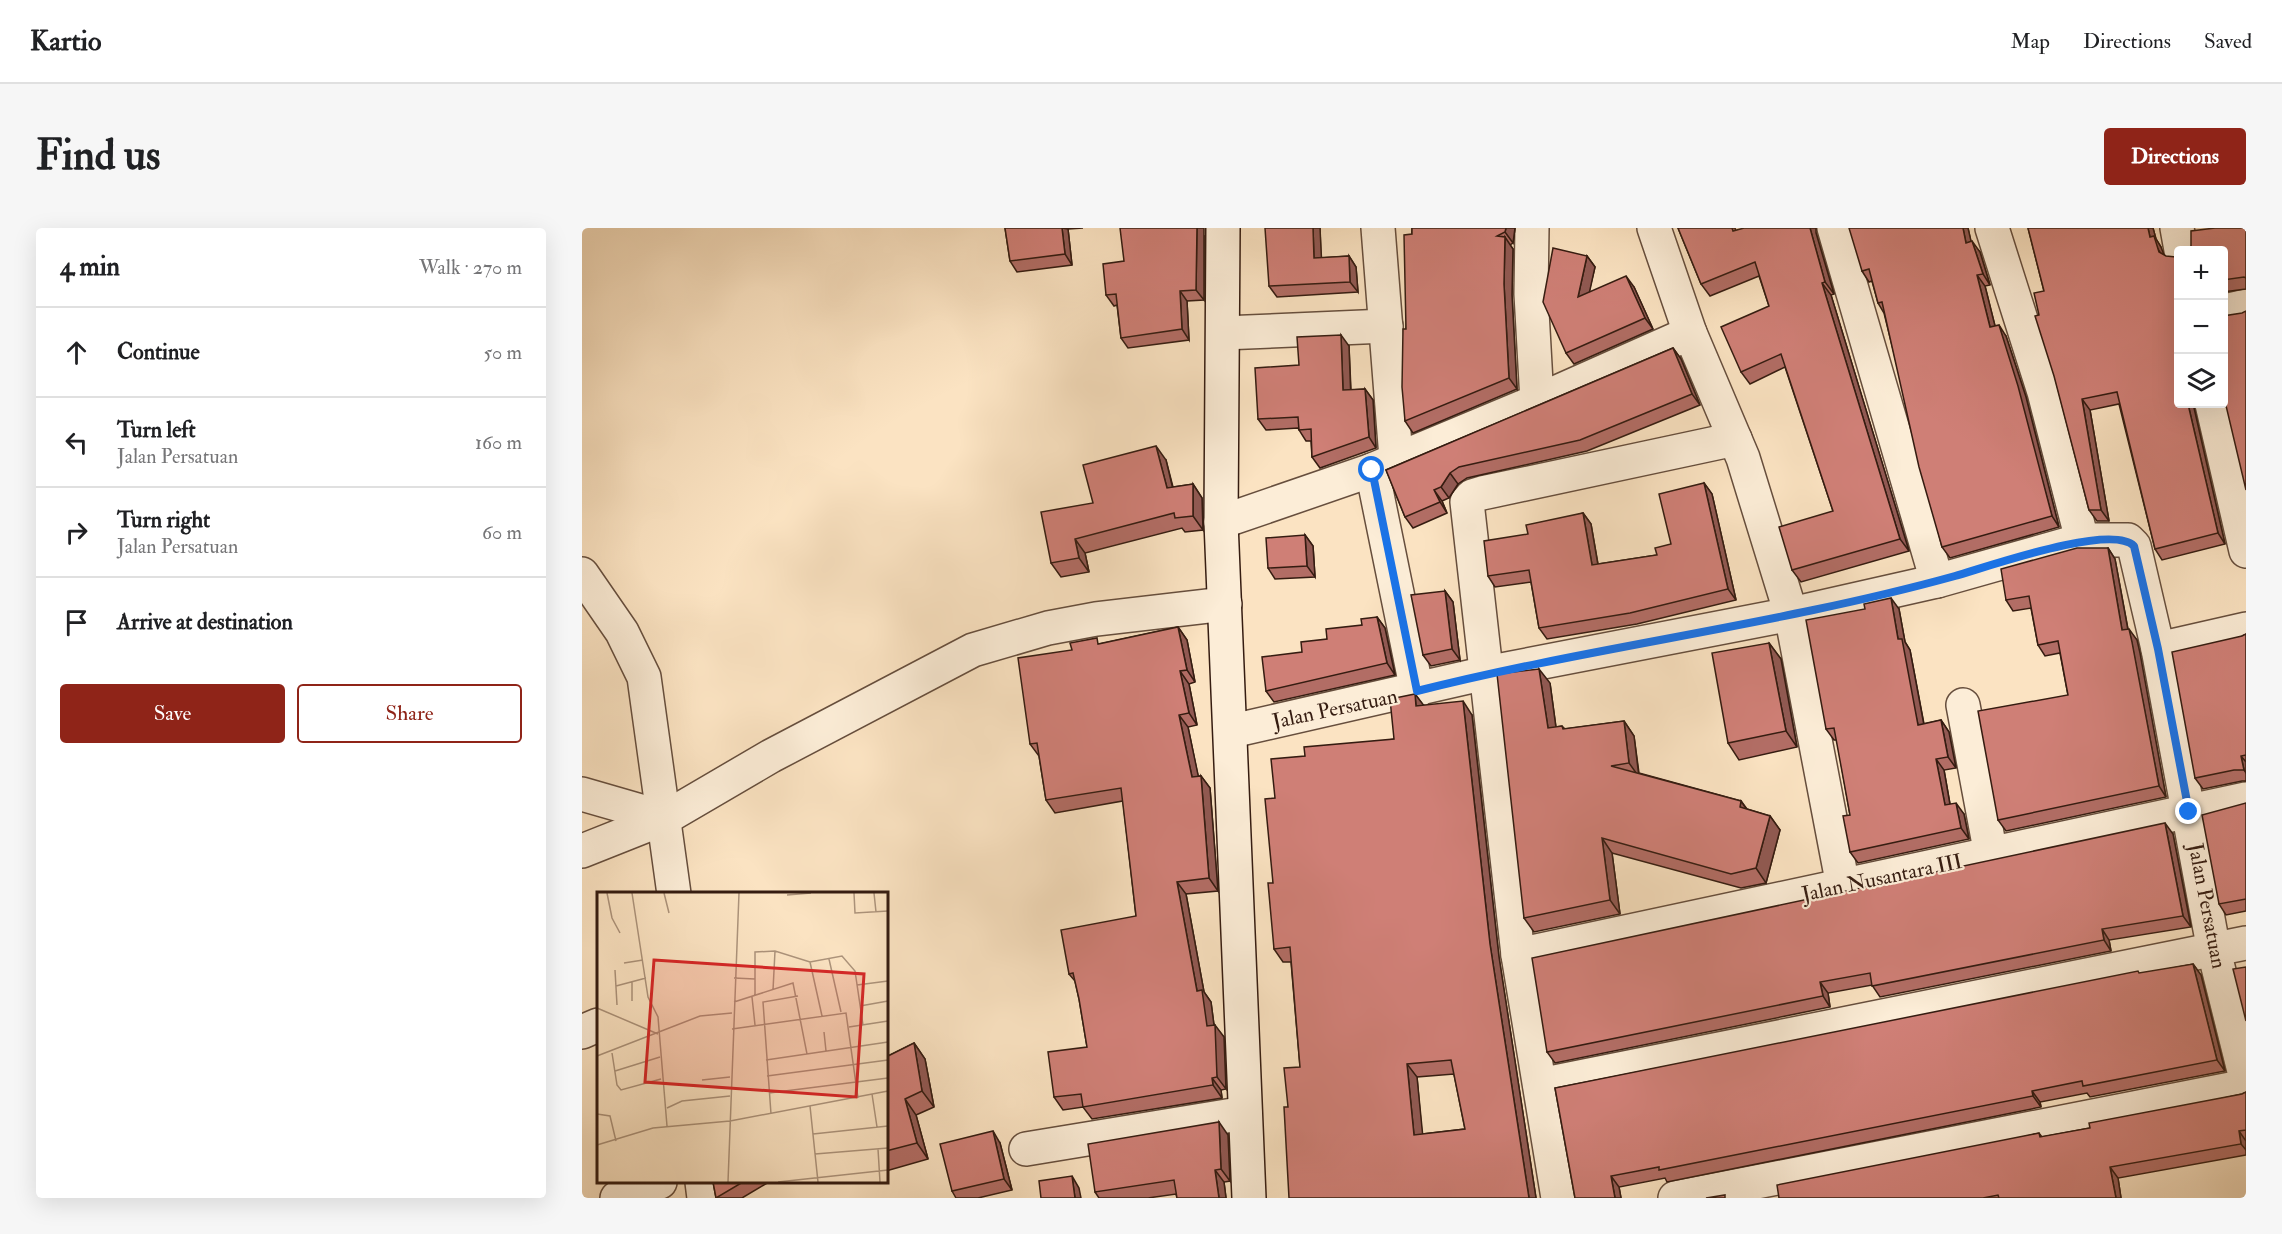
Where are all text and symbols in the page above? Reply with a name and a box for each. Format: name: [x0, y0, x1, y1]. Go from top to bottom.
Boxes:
text: Kartio: [30, 24, 101, 59]
text: Map: [2010, 28, 2050, 55]
text: Directions: [2083, 28, 2171, 55]
text: Saved: [2204, 28, 2252, 55]
button: Directions: [2104, 128, 2246, 185]
text: Find us: [36, 130, 160, 182]
map controls: [2174, 246, 2228, 408]
button: +: [2174, 246, 2228, 300]
text: 4 min: [60, 251, 120, 283]
text: Walk · 270 m: [419, 255, 522, 280]
button: −: [2174, 300, 2228, 354]
icon: ahead: [60, 336, 93, 369]
text: Continue: [117, 338, 200, 366]
text: 50 m: [483, 340, 522, 365]
button: layers: [2174, 354, 2228, 408]
text: Turn left: [117, 416, 196, 444]
icon: left: [60, 426, 93, 459]
text: 160 m: [475, 430, 522, 455]
text: Jalan Persatuan: [117, 444, 238, 469]
route start: [1358, 456, 1384, 482]
text: Turn right: [117, 506, 210, 534]
icon: right: [60, 516, 93, 549]
text: 60 m: [482, 520, 522, 545]
text: Jalan Persatuan: [117, 534, 238, 559]
icon: arrive: [60, 606, 93, 639]
text: Arrive at destination: [117, 608, 293, 636]
street label: Jalan Persatuan: [1269, 683, 1400, 736]
button: Save: [60, 684, 285, 743]
button: Share: [297, 684, 522, 743]
route end: [2175, 798, 2201, 824]
street label: Jalan Persatuan: [2181, 840, 2232, 971]
street label: Jalan Nusantara III: [1798, 848, 1965, 908]
inset map: [597, 892, 888, 1183]

